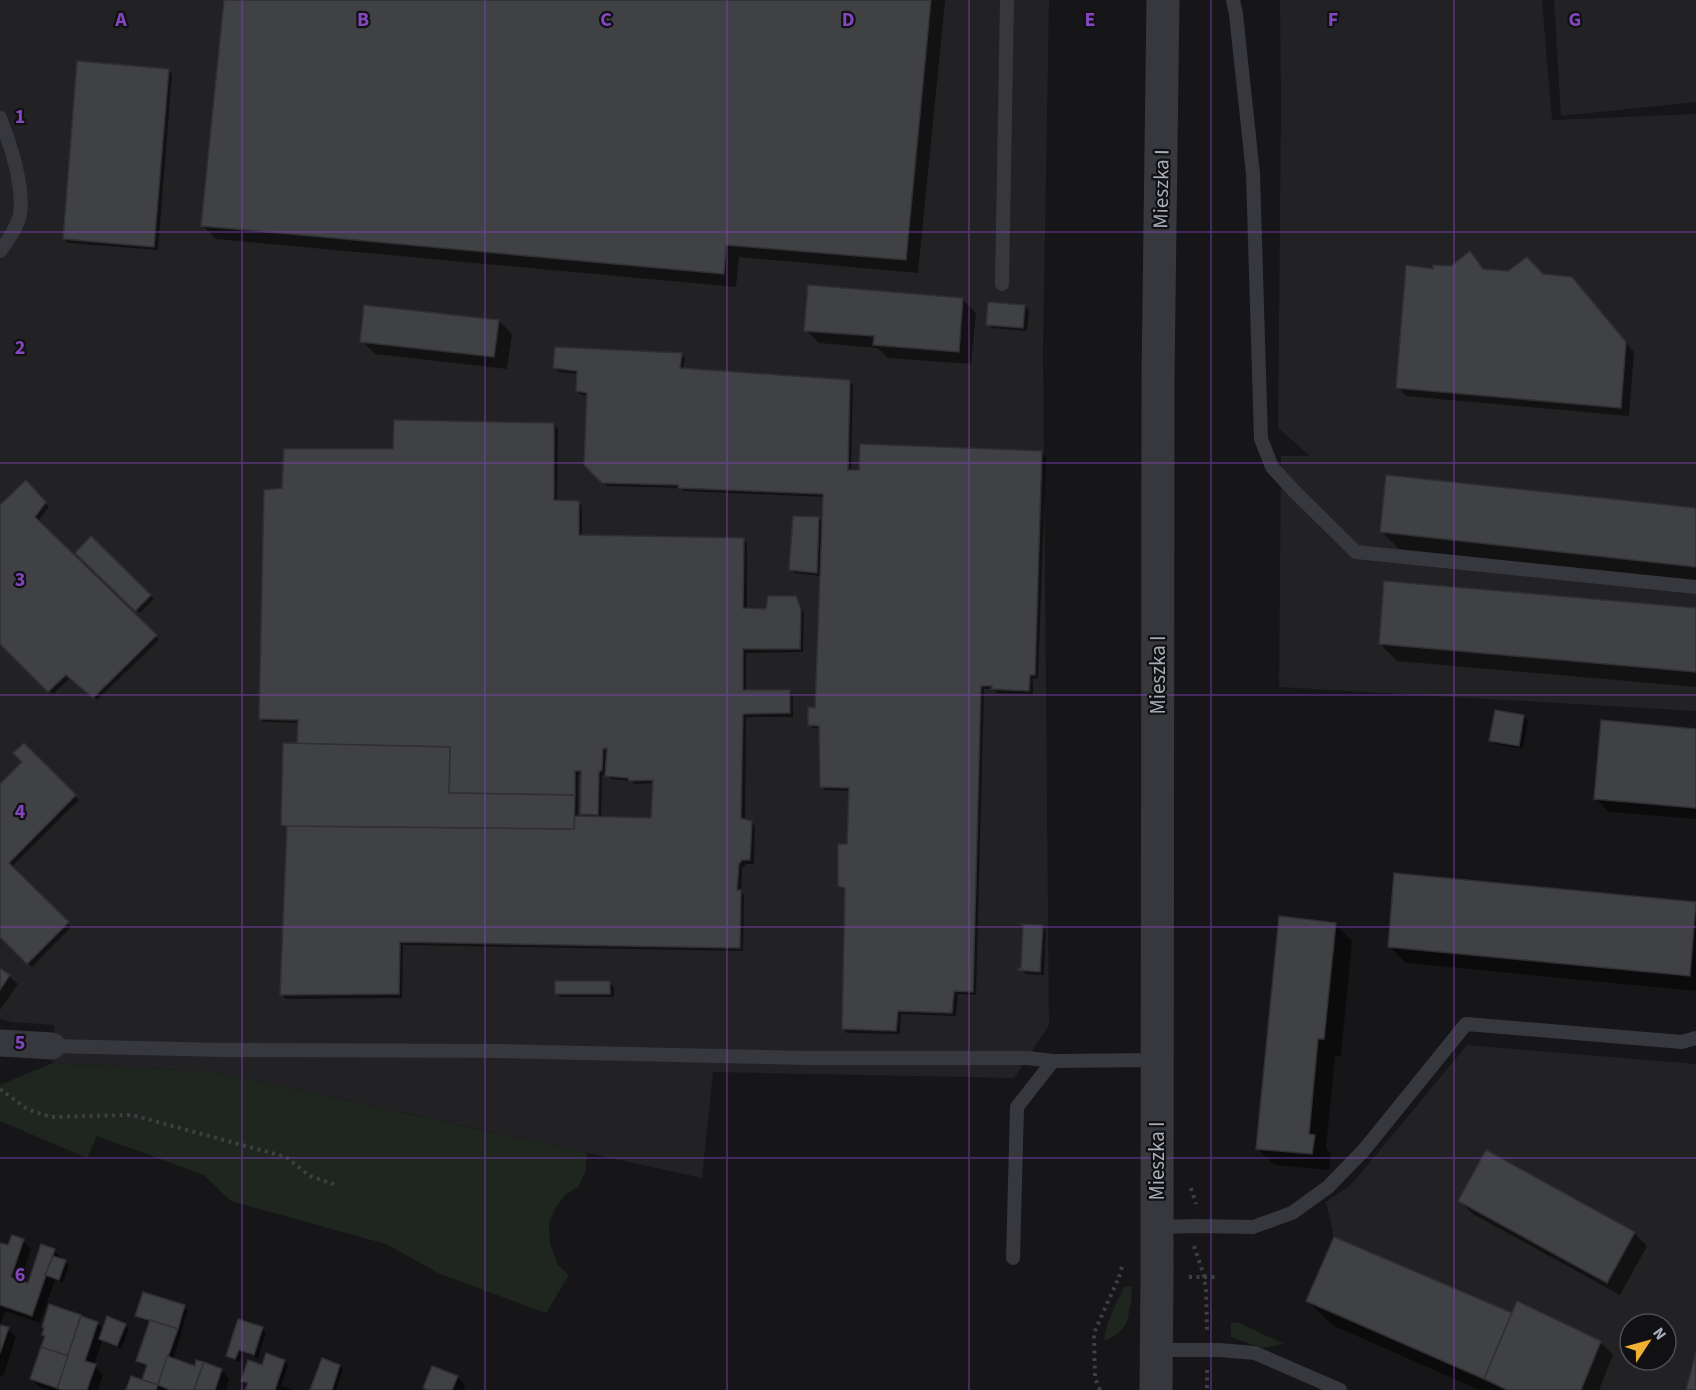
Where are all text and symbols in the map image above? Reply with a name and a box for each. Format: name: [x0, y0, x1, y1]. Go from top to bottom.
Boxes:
text: A: [114, 6, 127, 34]
text: B: [357, 6, 369, 34]
text: C: [600, 6, 612, 34]
text: D: [842, 6, 854, 34]
text: E: [1085, 6, 1095, 34]
text: F: [1328, 6, 1338, 34]
text: G: [1569, 6, 1581, 34]
text: 1: [15, 103, 25, 131]
street label: Mieszka I: [1145, 149, 1177, 229]
text: 2: [15, 334, 25, 362]
text: 3: [15, 566, 25, 594]
street label: Mieszka I: [1143, 635, 1173, 715]
text: 4: [15, 798, 26, 826]
text: 5: [15, 1029, 25, 1057]
street label: Mieszka I: [1142, 1121, 1172, 1201]
text: 6: [15, 1261, 25, 1289]
north arrow: [1618, 1312, 1678, 1372]
text: N: [1647, 1323, 1671, 1345]

